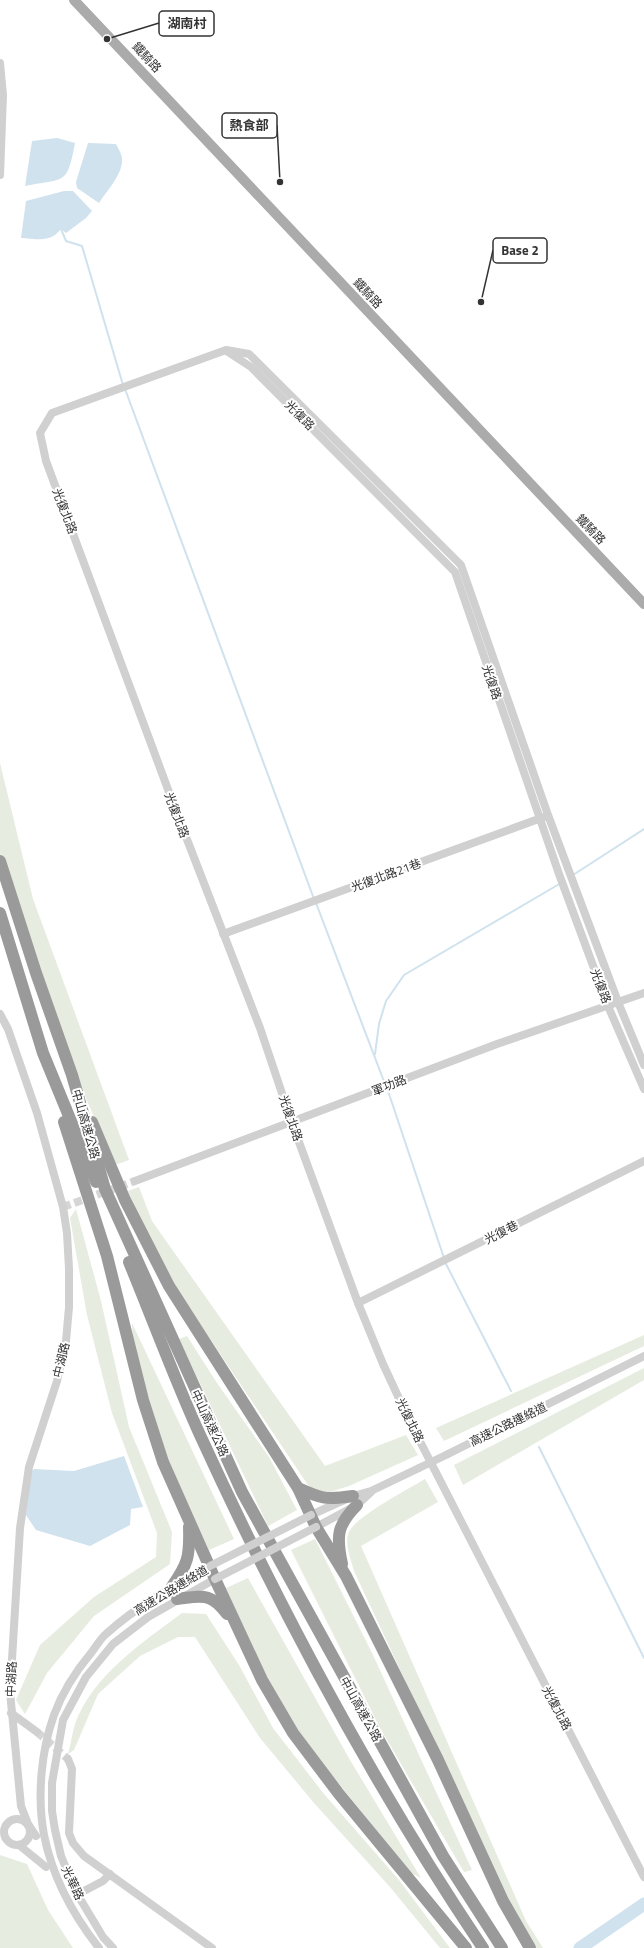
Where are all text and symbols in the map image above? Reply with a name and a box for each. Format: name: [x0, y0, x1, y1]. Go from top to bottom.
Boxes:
callout: 湖南村: [159, 11, 214, 36]
text: 湖南村: [167, 13, 207, 33]
street label: 鐵騎路: [128, 37, 166, 77]
callout: 熱食部: [222, 113, 277, 138]
text: 熱食部: [229, 115, 269, 135]
callout: Base 2: [493, 238, 547, 263]
text: Base 2: [501, 240, 539, 260]
street label: 鐵騎路: [349, 273, 387, 313]
street label: 光復路: [281, 396, 319, 434]
street label: 光復北路: [48, 485, 82, 537]
street label: 鐵騎路: [572, 509, 610, 549]
street label: 光復路: [477, 662, 507, 702]
street label: 光復北路: [160, 789, 194, 841]
street label: 光復北路21巷: [348, 854, 424, 896]
street label: 光復路: [586, 966, 616, 1006]
street label: 軍功路: [369, 1070, 409, 1100]
street label: 中山高速公路: [67, 1087, 105, 1161]
street label: 光復北路: [274, 1092, 308, 1144]
street label: 光復巷: [481, 1215, 521, 1249]
street label: 中湖路: [48, 1340, 74, 1380]
street label: 中山高速公路: [186, 1386, 234, 1460]
street label: 光復北路: [391, 1394, 429, 1446]
street label: 高速公路連絡道: [466, 1397, 550, 1451]
street label: 高速公路連絡道: [130, 1560, 212, 1620]
street label: 中湖路: [1, 1661, 21, 1697]
street label: 中山高速公路: [335, 1673, 387, 1745]
street label: 光復北路: [537, 1682, 577, 1734]
street label: 光華路: [57, 1863, 89, 1903]

